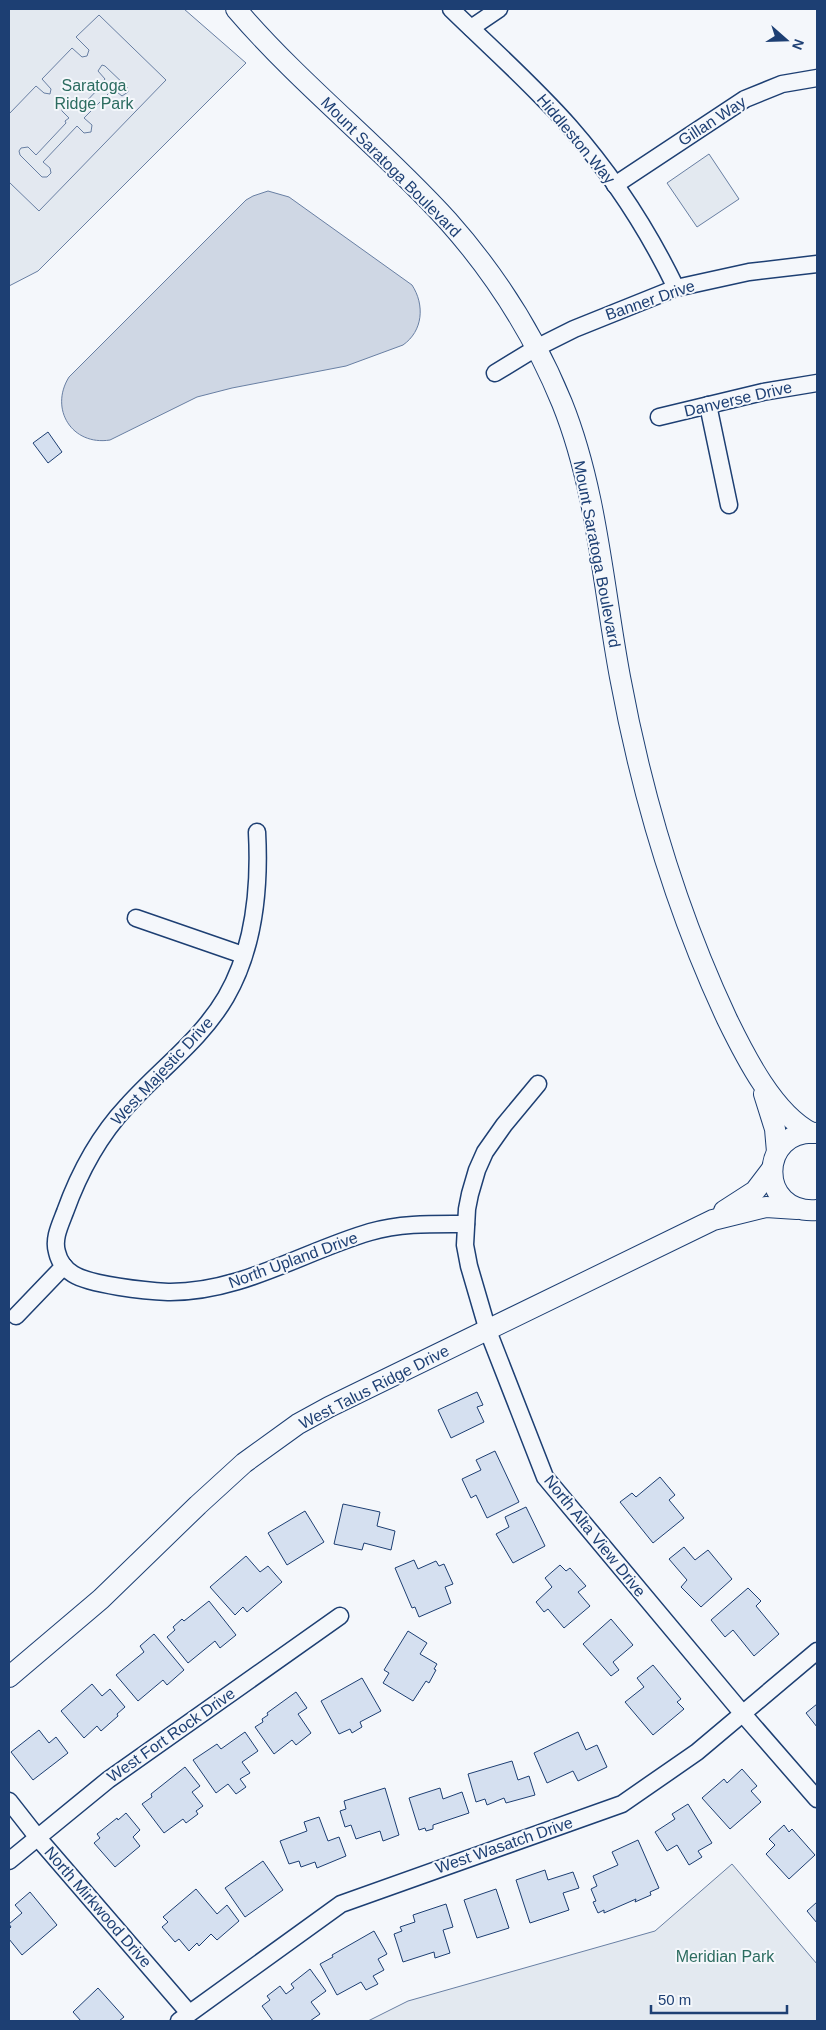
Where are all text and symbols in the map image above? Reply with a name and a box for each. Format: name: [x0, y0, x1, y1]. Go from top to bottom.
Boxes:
north arrow: [761, 15, 811, 65]
text: N: [789, 37, 807, 52]
park label: Saratoga Ridge Park: [54, 77, 135, 112]
street label: Hiddleston Way: [534, 91, 618, 187]
street label: Gillan Way: [675, 93, 749, 149]
street label: Mount Saratoga Boulevard: [318, 94, 464, 240]
street label: Banner Drive: [603, 277, 697, 323]
street label: Danverse Drive: [682, 378, 794, 420]
street label: Mount Saratoga Boulevard: [570, 459, 624, 649]
street label: West Majestic Drive: [108, 1014, 216, 1128]
street label: North Upland Drive: [226, 1229, 360, 1291]
street label: West Talus Ridge Drive: [296, 1342, 452, 1432]
street label: North Alta View Drive: [541, 1472, 649, 1600]
street label: West Fort Rock Drive: [104, 1684, 238, 1785]
street label: West Wasatch Drive: [433, 1813, 575, 1876]
street label: North Mirkwood Drive: [41, 1843, 155, 1971]
park label: Meridian Park: [676, 1948, 775, 1965]
scale bar: [651, 1982, 787, 2014]
text: 50 m: [658, 1991, 691, 2008]

